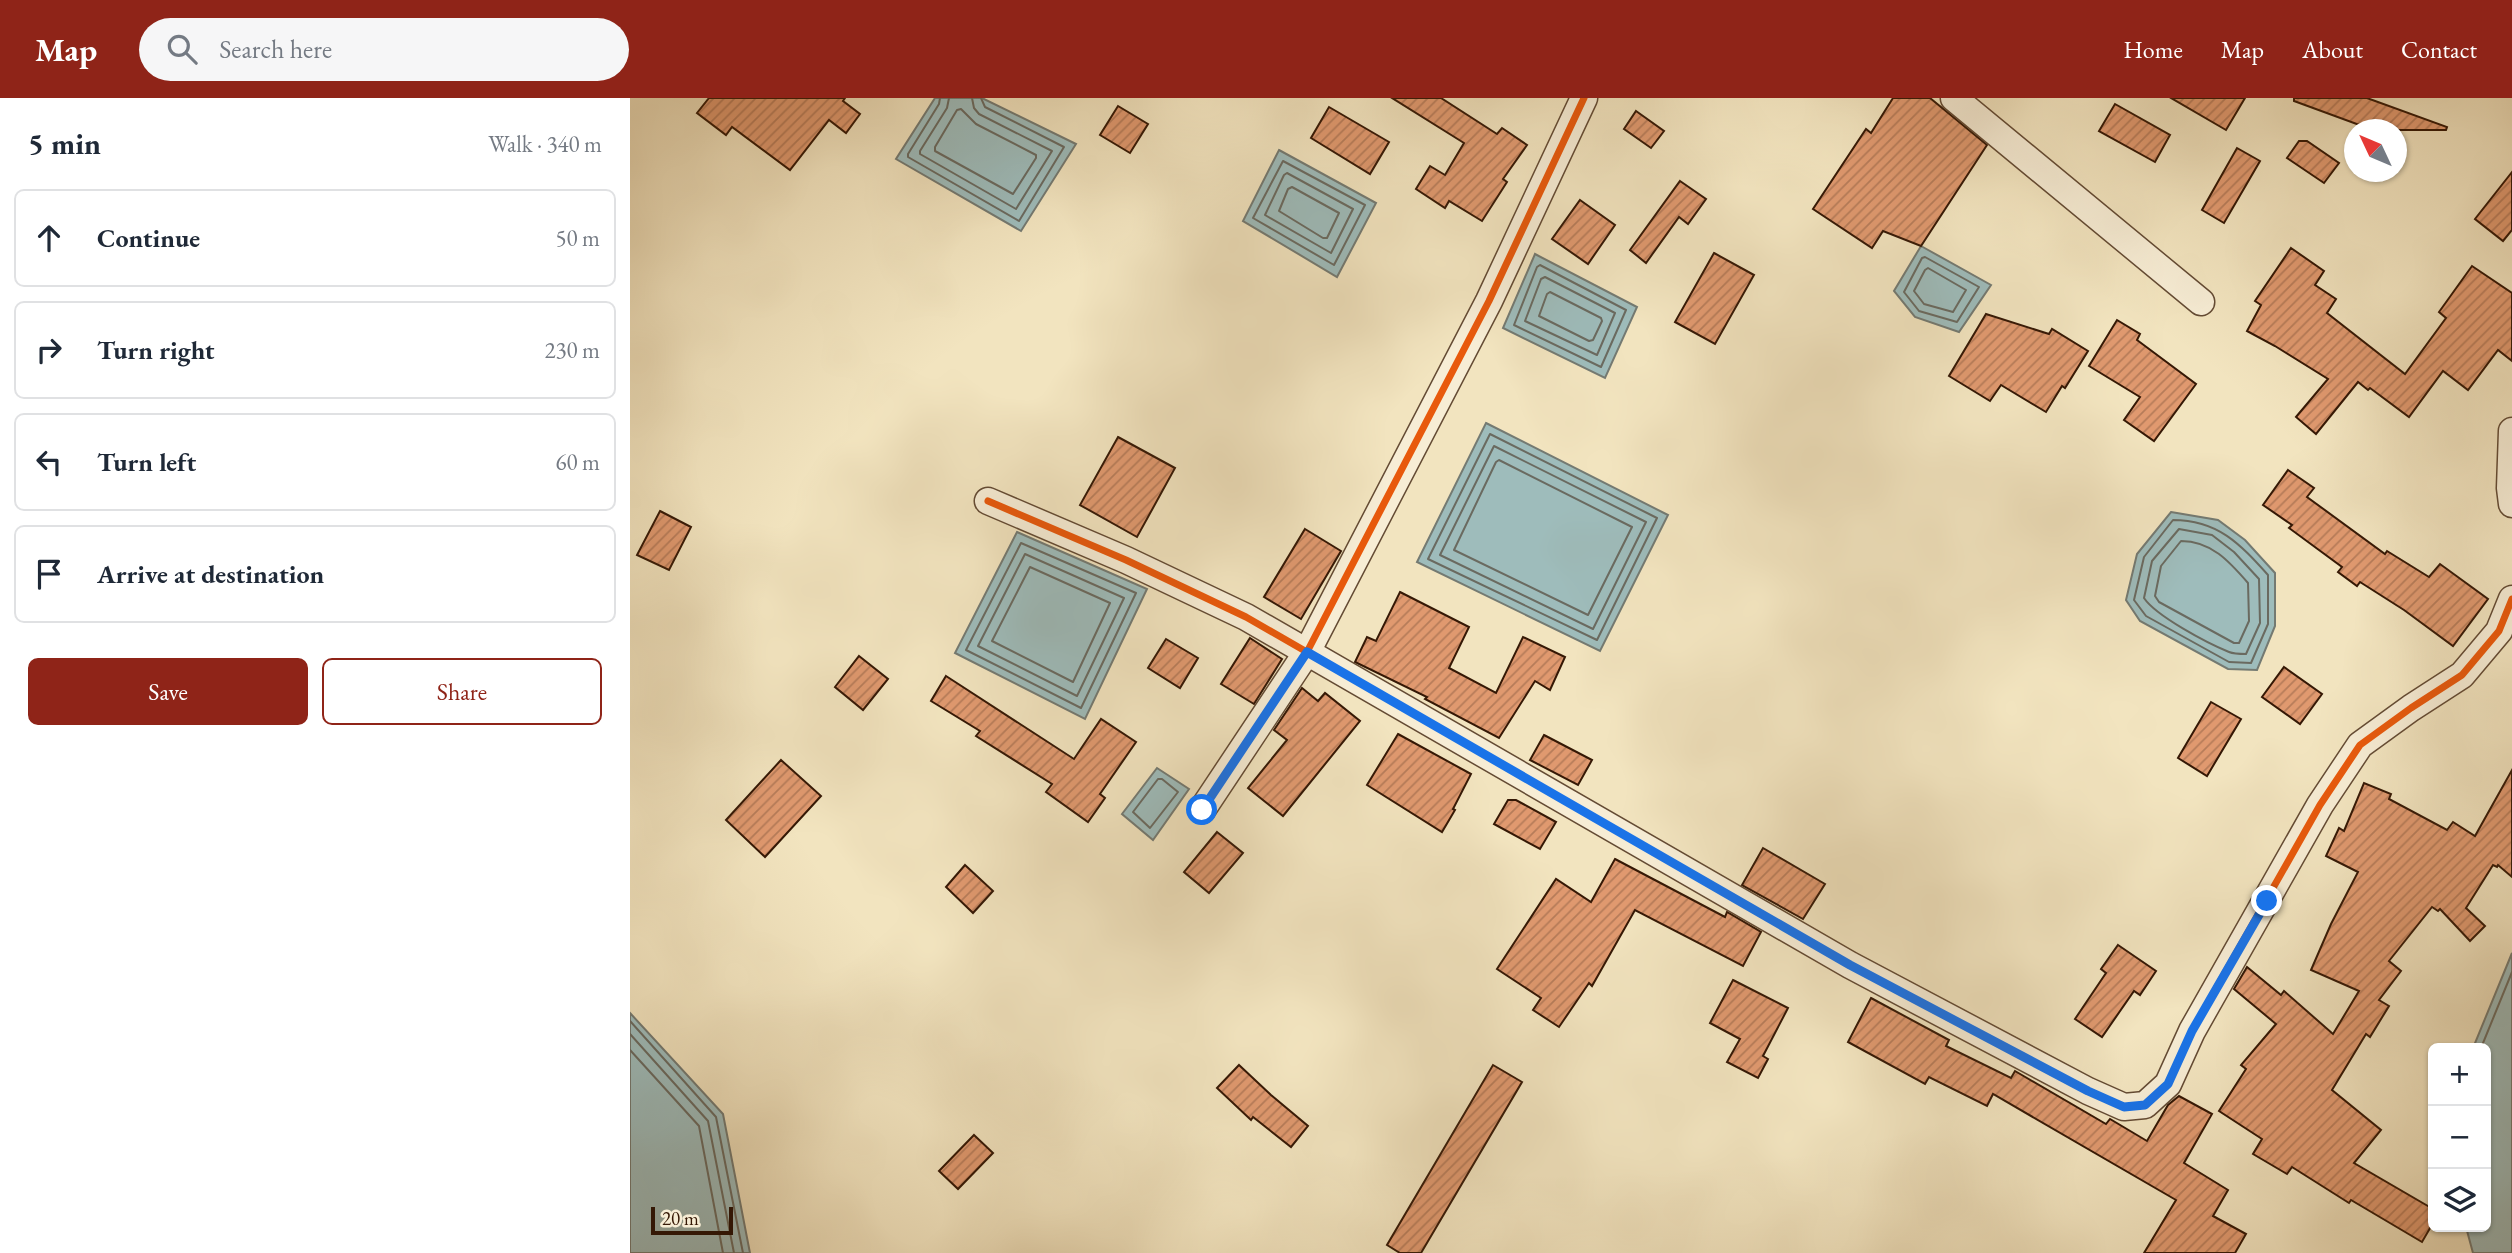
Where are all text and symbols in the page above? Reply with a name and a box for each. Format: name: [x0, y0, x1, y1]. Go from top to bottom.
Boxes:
search box: [139, 18, 629, 81]
text: Map: [35, 28, 97, 71]
icon: search: [163, 30, 201, 68]
text: Search here: [219, 32, 332, 66]
text: Home: [2123, 34, 2183, 65]
text: Map: [2221, 34, 2264, 65]
text: About: [2302, 34, 2363, 65]
text: Contact: [2401, 34, 2477, 65]
north arrow: [2344, 119, 2407, 182]
text: 5 min: [28, 124, 101, 163]
text: Walk · 340 m: [488, 129, 602, 159]
icon: ahead: [30, 219, 68, 257]
text: Continue: [97, 221, 200, 255]
text: 50 m: [555, 223, 600, 253]
icon: right: [30, 331, 68, 369]
text: Turn right: [97, 333, 215, 367]
text: 230 m: [544, 335, 600, 365]
icon: left: [30, 443, 68, 481]
text: Turn left: [97, 445, 196, 479]
text: 60 m: [555, 447, 600, 477]
icon: arrive: [30, 555, 68, 593]
text: Arrive at destination: [97, 557, 324, 591]
button: Save: [28, 658, 308, 725]
button: Share: [322, 658, 602, 725]
route start: [1186, 794, 1217, 825]
route end: [2251, 885, 2282, 916]
map controls: [2428, 1043, 2491, 1232]
button: +: [2428, 1043, 2491, 1106]
button: −: [2428, 1106, 2491, 1169]
button: layers: [2428, 1169, 2491, 1232]
scale bar: [651, 1204, 733, 1236]
text: 20 m: [662, 1206, 699, 1231]

